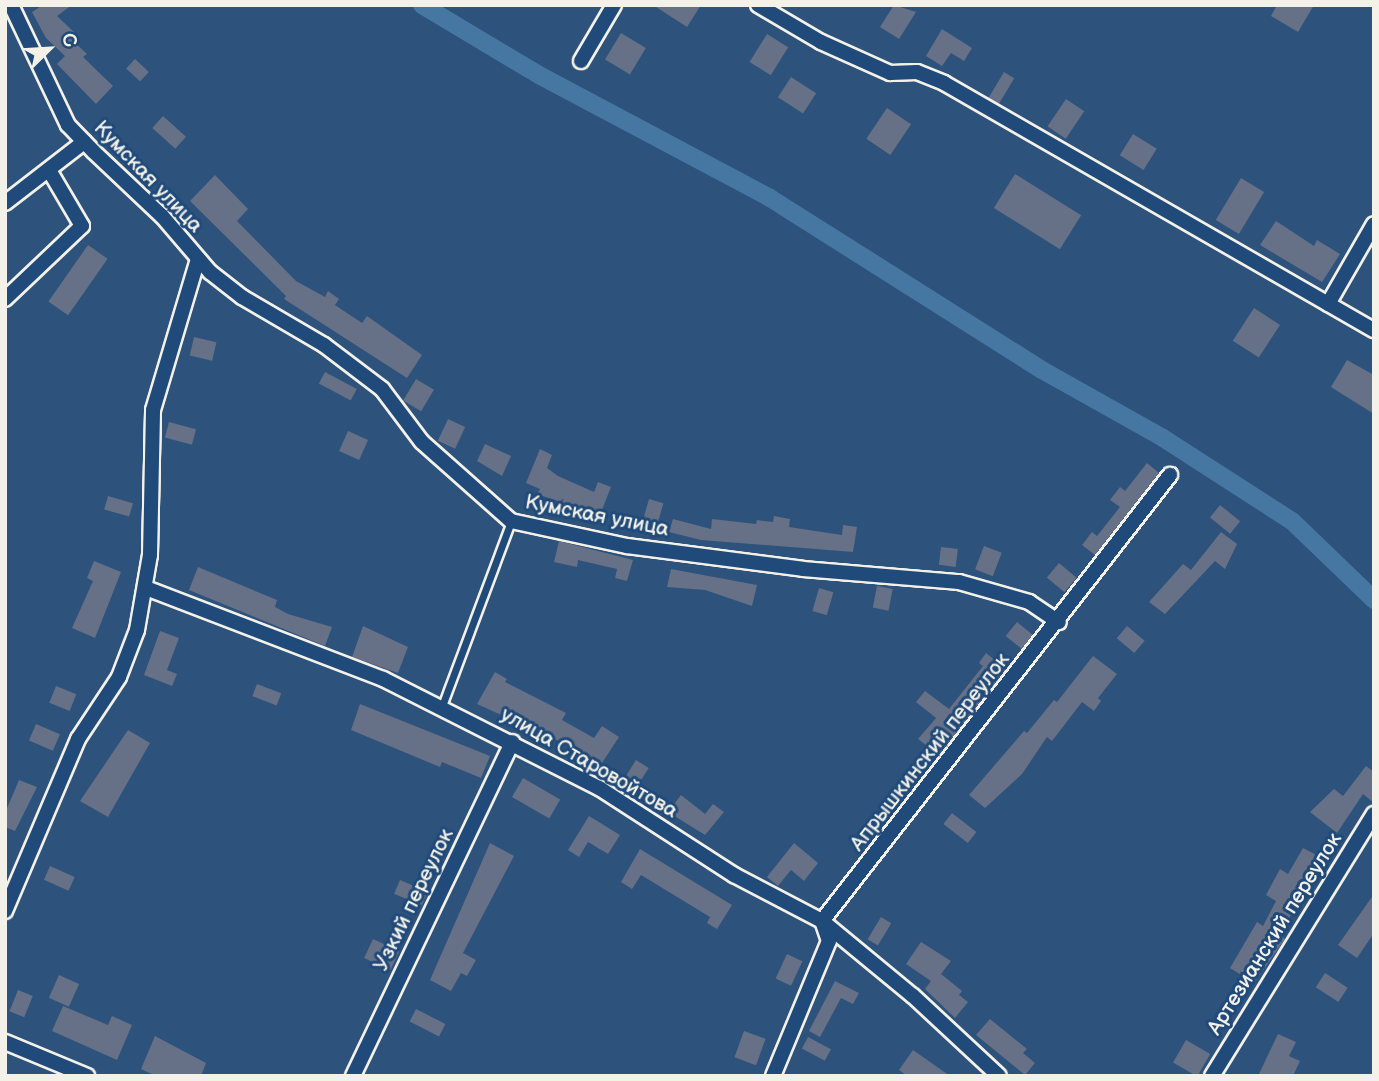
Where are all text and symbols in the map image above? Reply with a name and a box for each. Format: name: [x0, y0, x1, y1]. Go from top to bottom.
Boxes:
north arrow: [14, 14, 84, 84]
text: С: [55, 30, 82, 51]
street label: Кумская улица: [88, 116, 208, 238]
street label: Кумская улица: [523, 490, 671, 542]
street label: Апрышкинский переулок: [845, 648, 1015, 856]
street label: улица Старовойтова: [496, 702, 682, 824]
street label: Узкий переулок: [369, 825, 459, 975]
street label: Артезианский переулок: [1202, 828, 1348, 1040]

